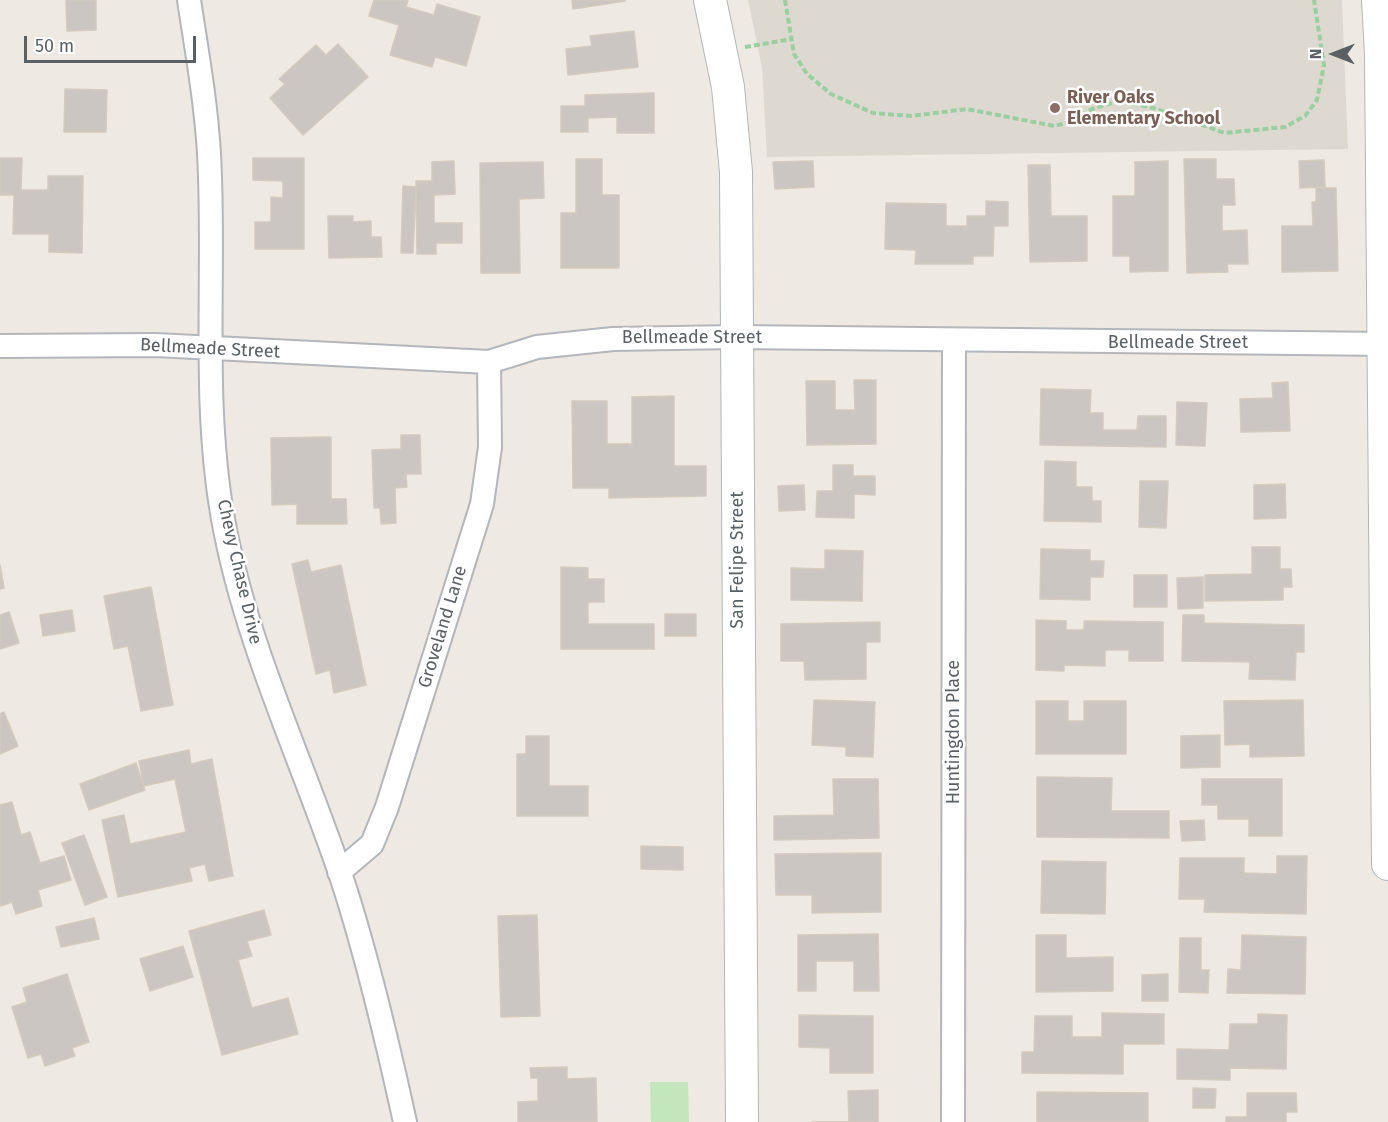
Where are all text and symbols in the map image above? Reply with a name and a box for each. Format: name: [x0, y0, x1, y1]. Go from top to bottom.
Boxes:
scale bar: [27, 24, 200, 62]
north arrow: [1304, 24, 1364, 84]
text: 50 m: [35, 35, 74, 57]
text: N: [1306, 49, 1325, 59]
place label: River Oaks Elementary School: [1067, 87, 1220, 130]
marker: River Oaks Elementary School: [1048, 101, 1062, 115]
street label: Bellmeade Street: [622, 327, 762, 349]
street label: Bellmeade Street: [1108, 332, 1248, 354]
street label: Bellmeade Street: [139, 335, 281, 363]
street label: San Felipe Street: [727, 491, 749, 629]
street label: Chevy Chase Drive: [212, 498, 266, 646]
street label: Groveland Lane: [414, 563, 472, 691]
street label: Huntingdon Place: [943, 660, 965, 804]

